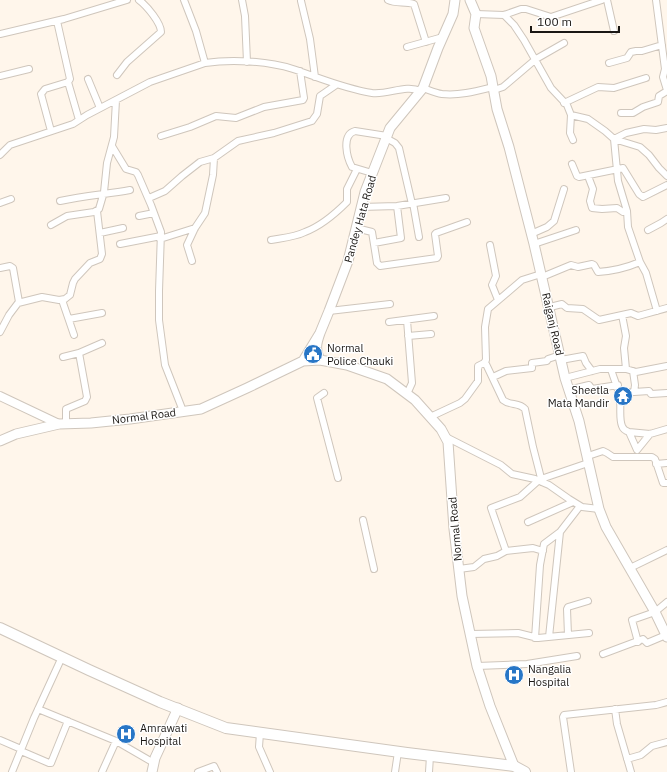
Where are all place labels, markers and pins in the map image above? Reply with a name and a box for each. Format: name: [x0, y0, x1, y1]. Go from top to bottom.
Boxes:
place label: Normal Police Chauki: [327, 341, 393, 368]
public building icon: Normal Police Chauki: [302, 343, 324, 365]
place label: Sheetla Mata Mandir: [548, 383, 609, 410]
temple icon: Sheetla Mata Mandir: [612, 385, 634, 407]
place label: Nangalia Hospital: [528, 662, 571, 689]
hospital icon: Nangalia Hospital: [503, 664, 525, 686]
place label: Amrawati Hospital: [140, 721, 187, 748]
hospital icon: Amrawati Hospital: [115, 723, 137, 745]

